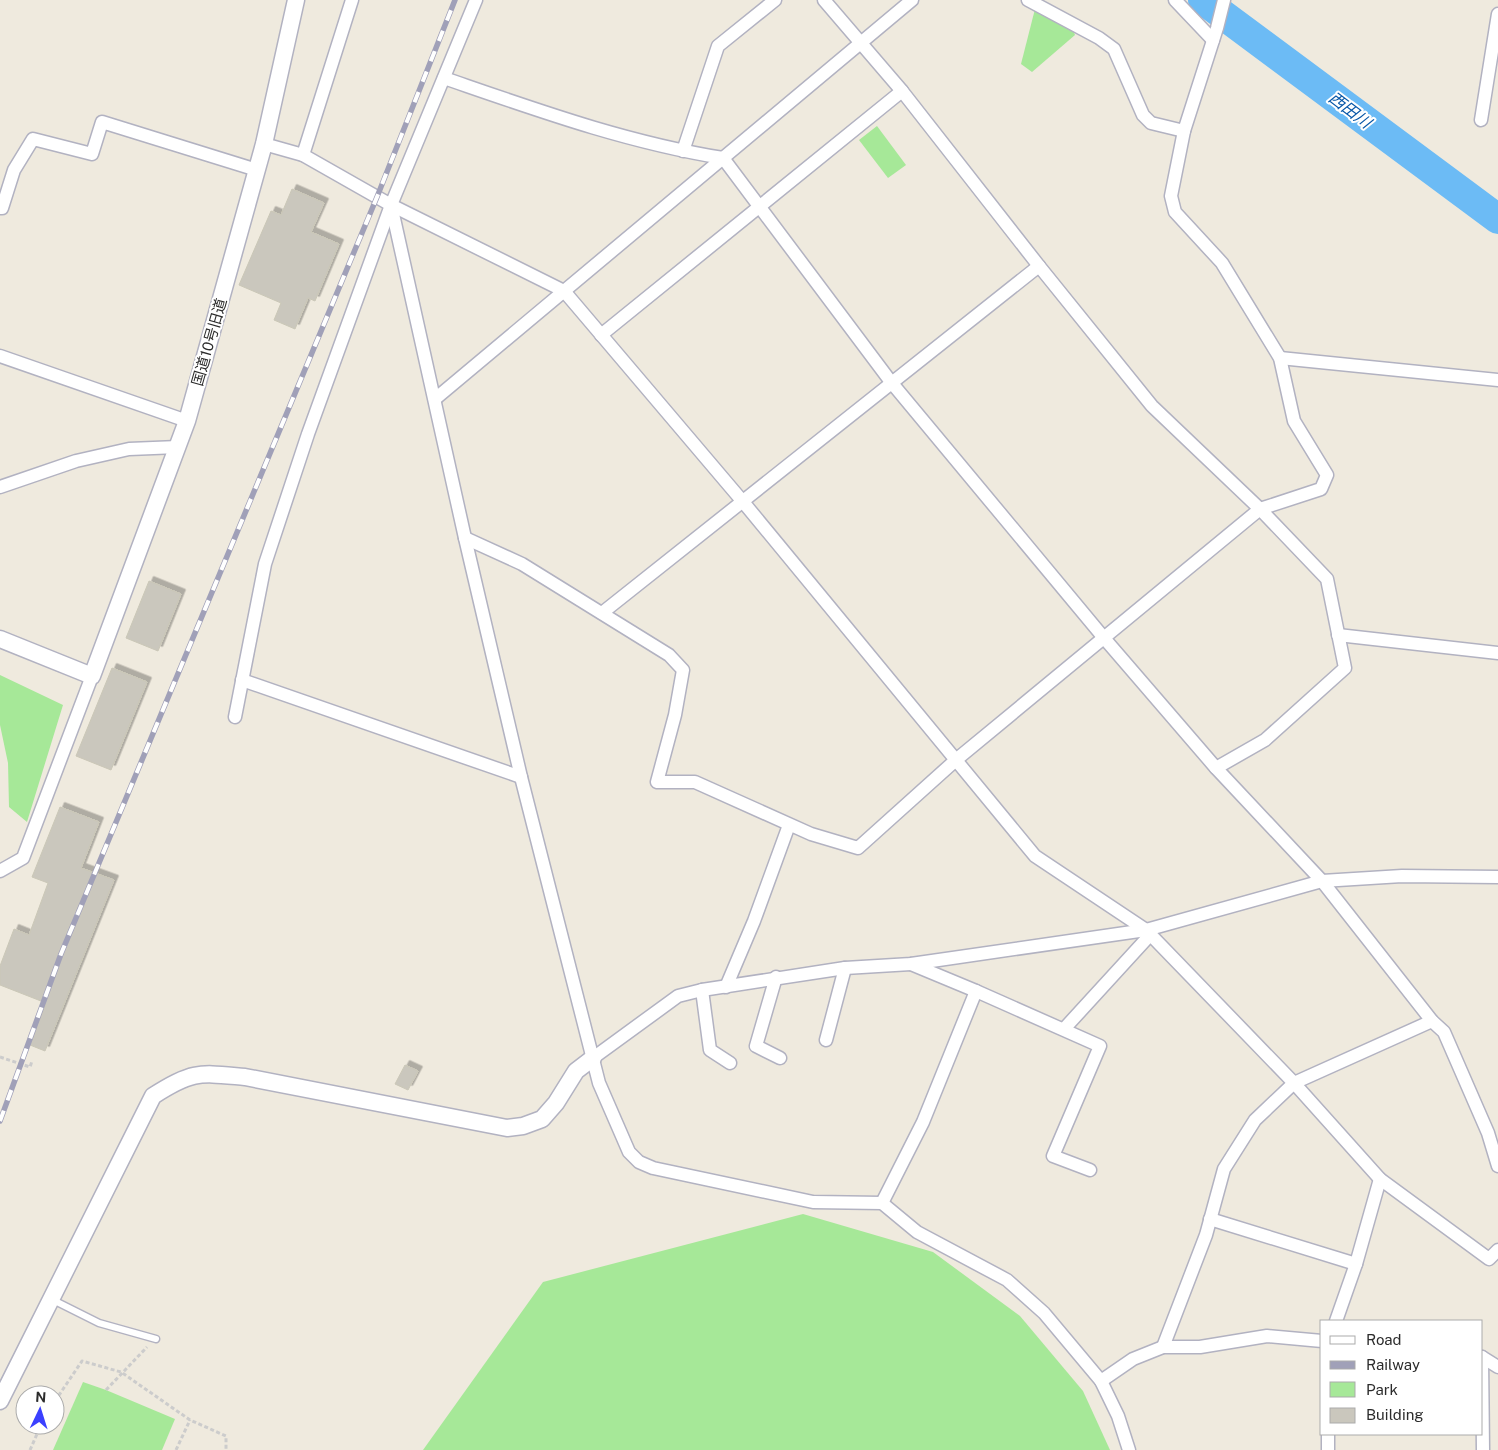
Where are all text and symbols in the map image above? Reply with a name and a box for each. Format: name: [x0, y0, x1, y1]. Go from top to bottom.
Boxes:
water label: 西田川: [1325, 88, 1376, 133]
street label: 国道10号旧道: [188, 296, 230, 388]
legend: [1320, 1320, 1483, 1435]
text: Road: [1366, 1331, 1402, 1348]
text: Railway: [1366, 1356, 1420, 1373]
text: Park: [1366, 1381, 1398, 1398]
north arrow: [15, 1385, 65, 1435]
text: N: [35, 1389, 47, 1405]
text: Building: [1366, 1406, 1424, 1423]

